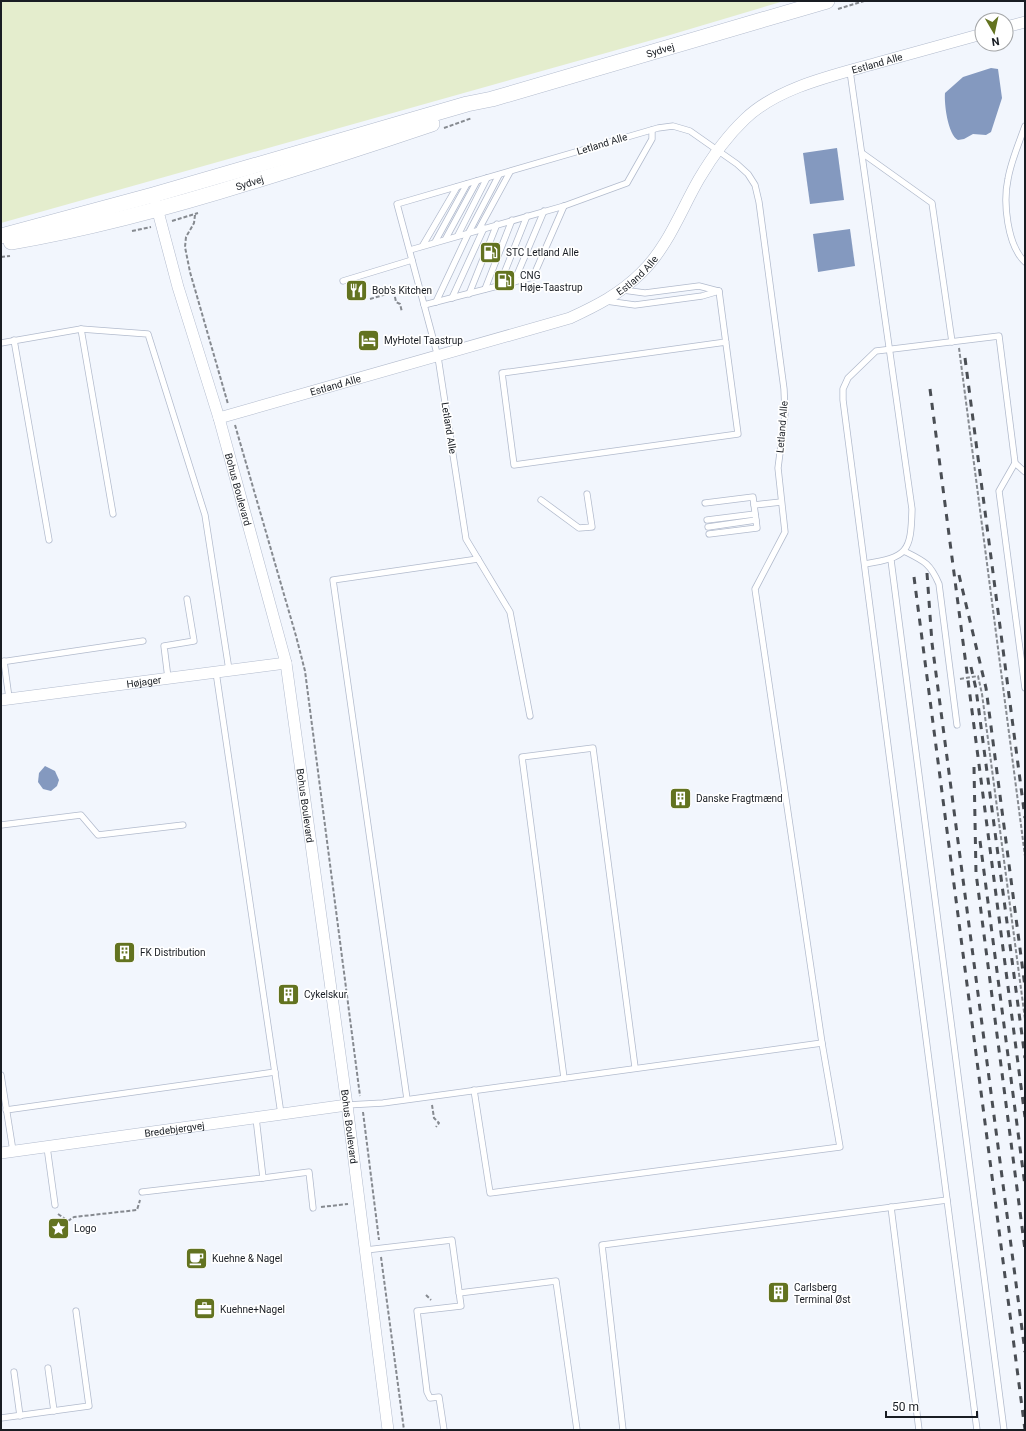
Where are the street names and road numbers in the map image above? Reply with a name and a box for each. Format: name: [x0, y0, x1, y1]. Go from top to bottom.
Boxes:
street label: Sydvej: [645, 41, 675, 59]
street label: Estland Alle: [850, 51, 904, 75]
street label: Letland Alle: [575, 131, 629, 157]
street label: Sydvej: [234, 173, 265, 192]
street label: Estland Alle: [614, 253, 660, 297]
street label: Estland Alle: [309, 372, 362, 397]
street label: Letland Alle: [439, 401, 459, 455]
street label: Letland Alle: [774, 401, 790, 453]
street label: Bohus Boulevard: [223, 452, 254, 527]
street label: Højager: [126, 674, 162, 689]
street label: Bohus Boulevard: [295, 768, 316, 843]
street label: Bohus Boulevard: [339, 1089, 360, 1164]
street label: Bredebjergvej: [144, 1119, 205, 1139]

